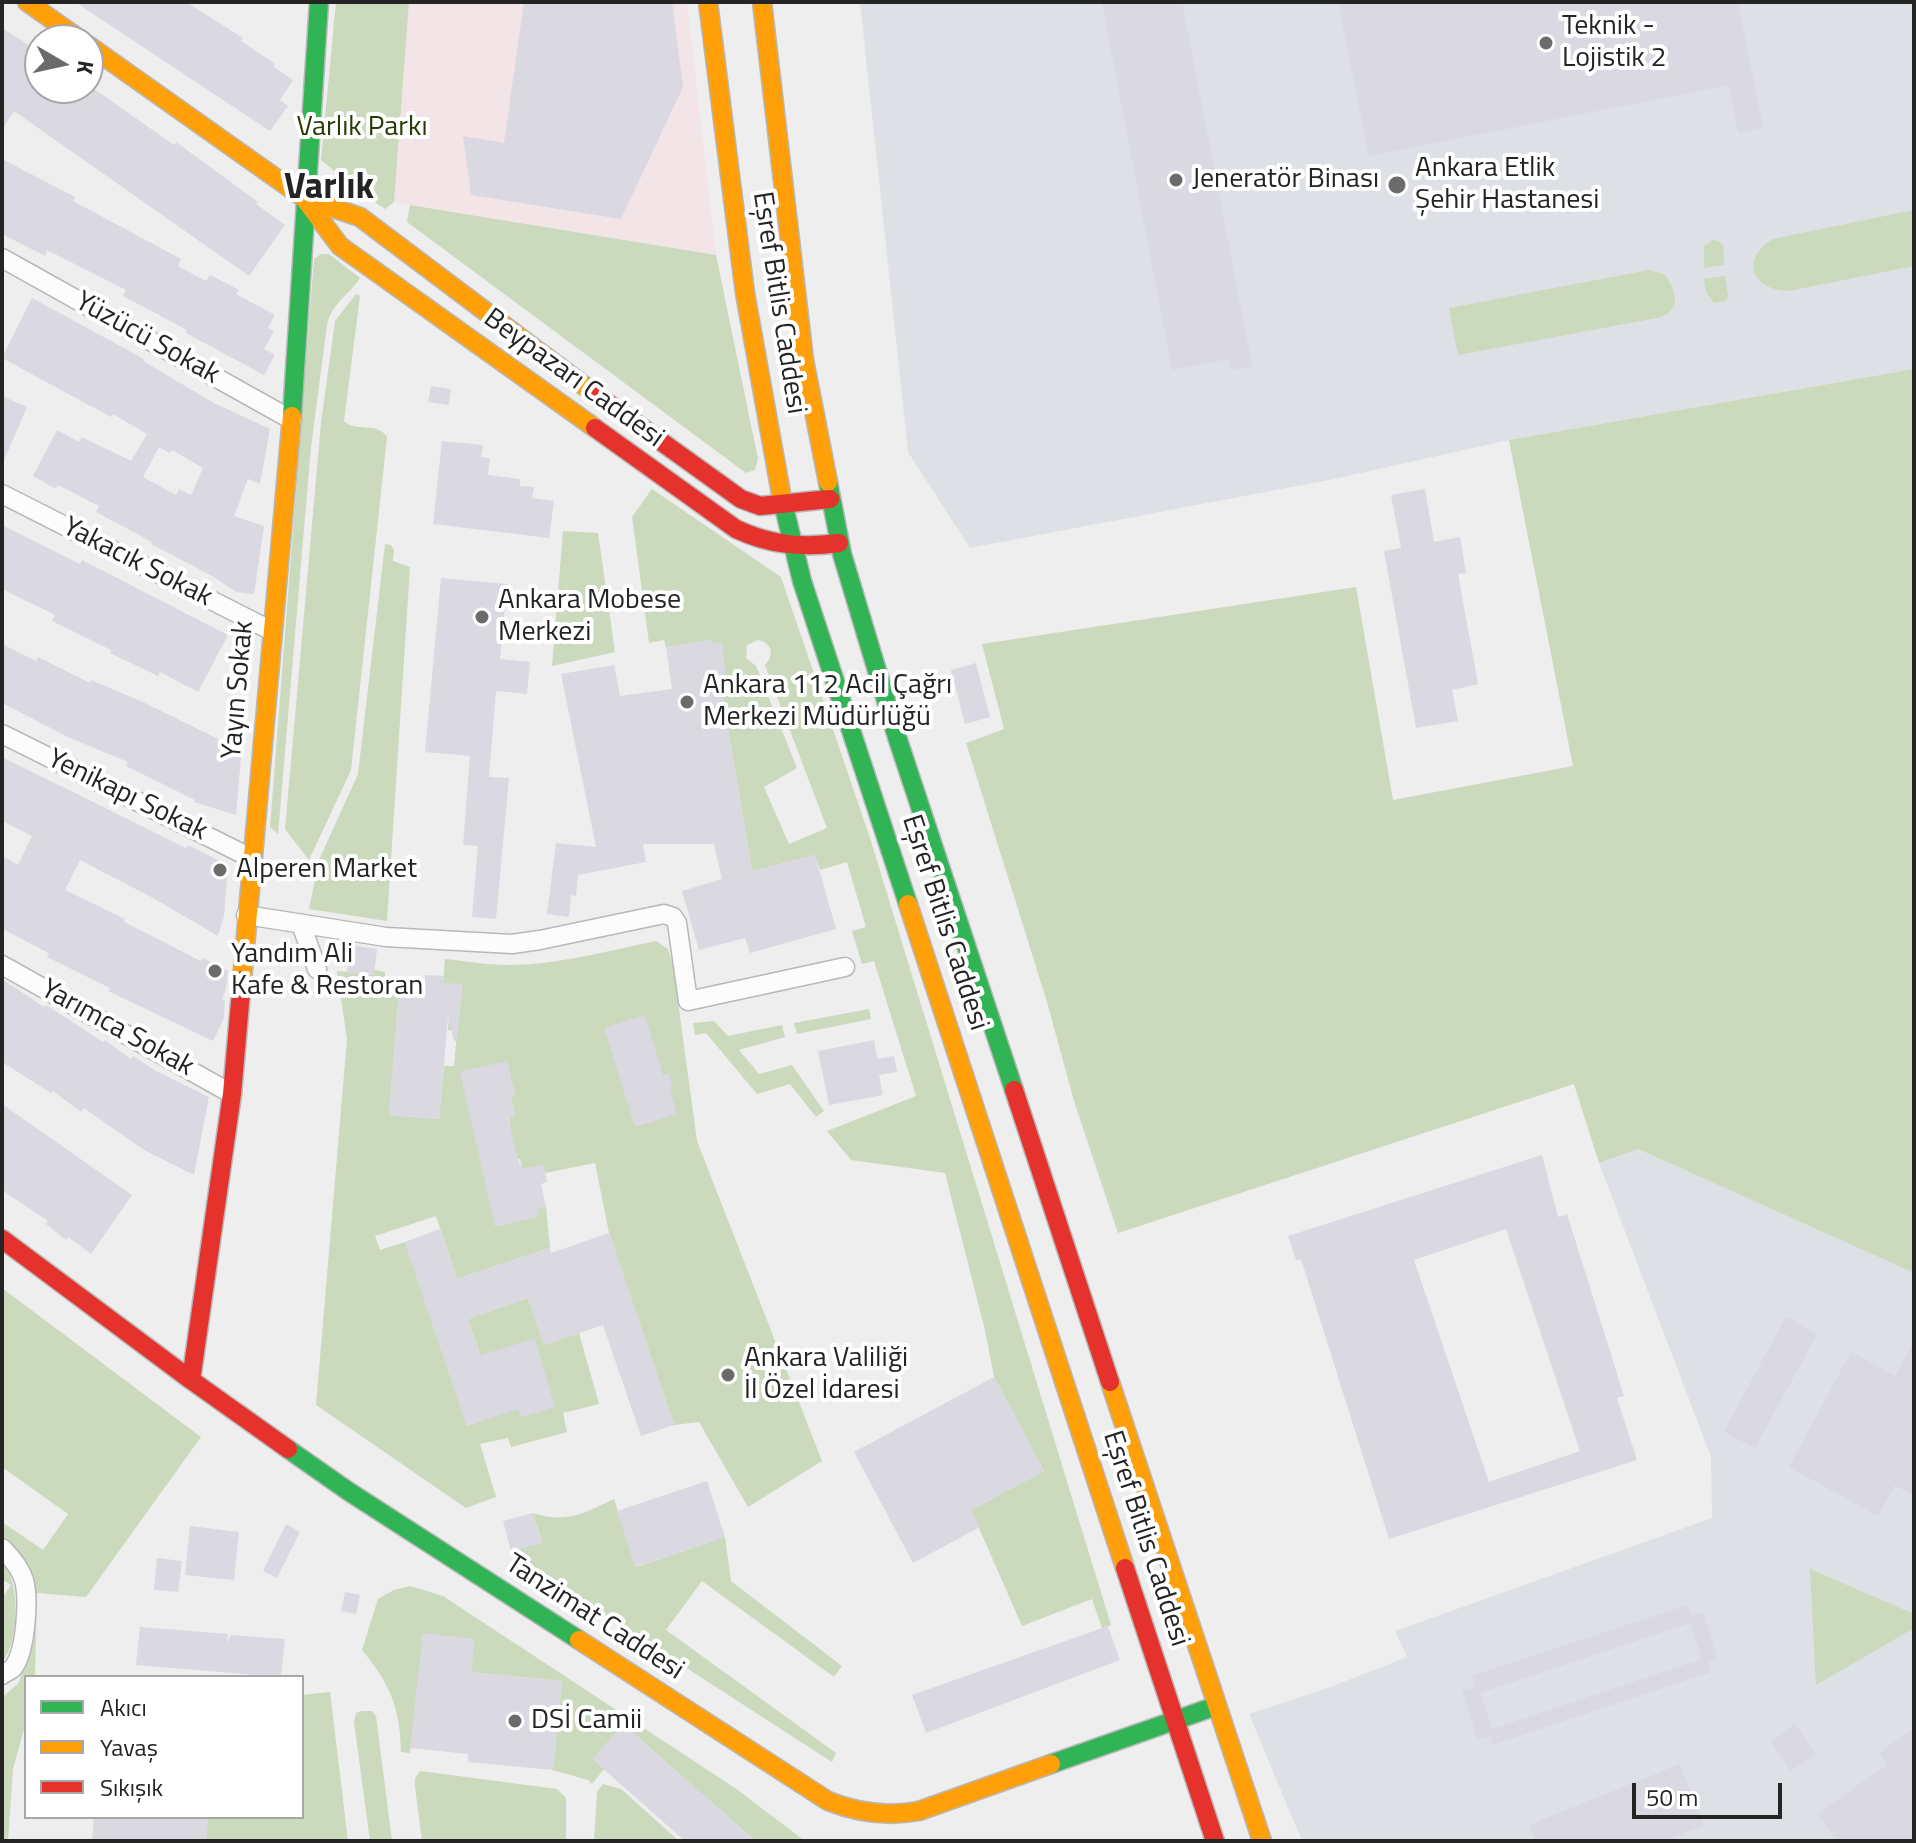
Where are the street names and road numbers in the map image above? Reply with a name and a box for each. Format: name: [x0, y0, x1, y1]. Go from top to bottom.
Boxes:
street label: Eşref Bitlis Caddesi: [744, 189, 812, 417]
street label: Yüzücü Sokak: [69, 286, 225, 392]
street label: Beypazarı Caddesi: [476, 302, 670, 456]
street label: Yakacık Sokak: [57, 511, 217, 615]
street label: Yayın Sokak: [216, 619, 262, 761]
street label: Yenikapı Sokak: [42, 743, 212, 849]
street label: Eşref Bitlis Caddesi: [893, 811, 995, 1035]
street label: Yarımca Sokak: [35, 973, 199, 1085]
street label: Eşref Bitlis Caddesi: [1094, 1427, 1196, 1651]
street label: Tanzimat Caddesi: [499, 1548, 689, 1688]

